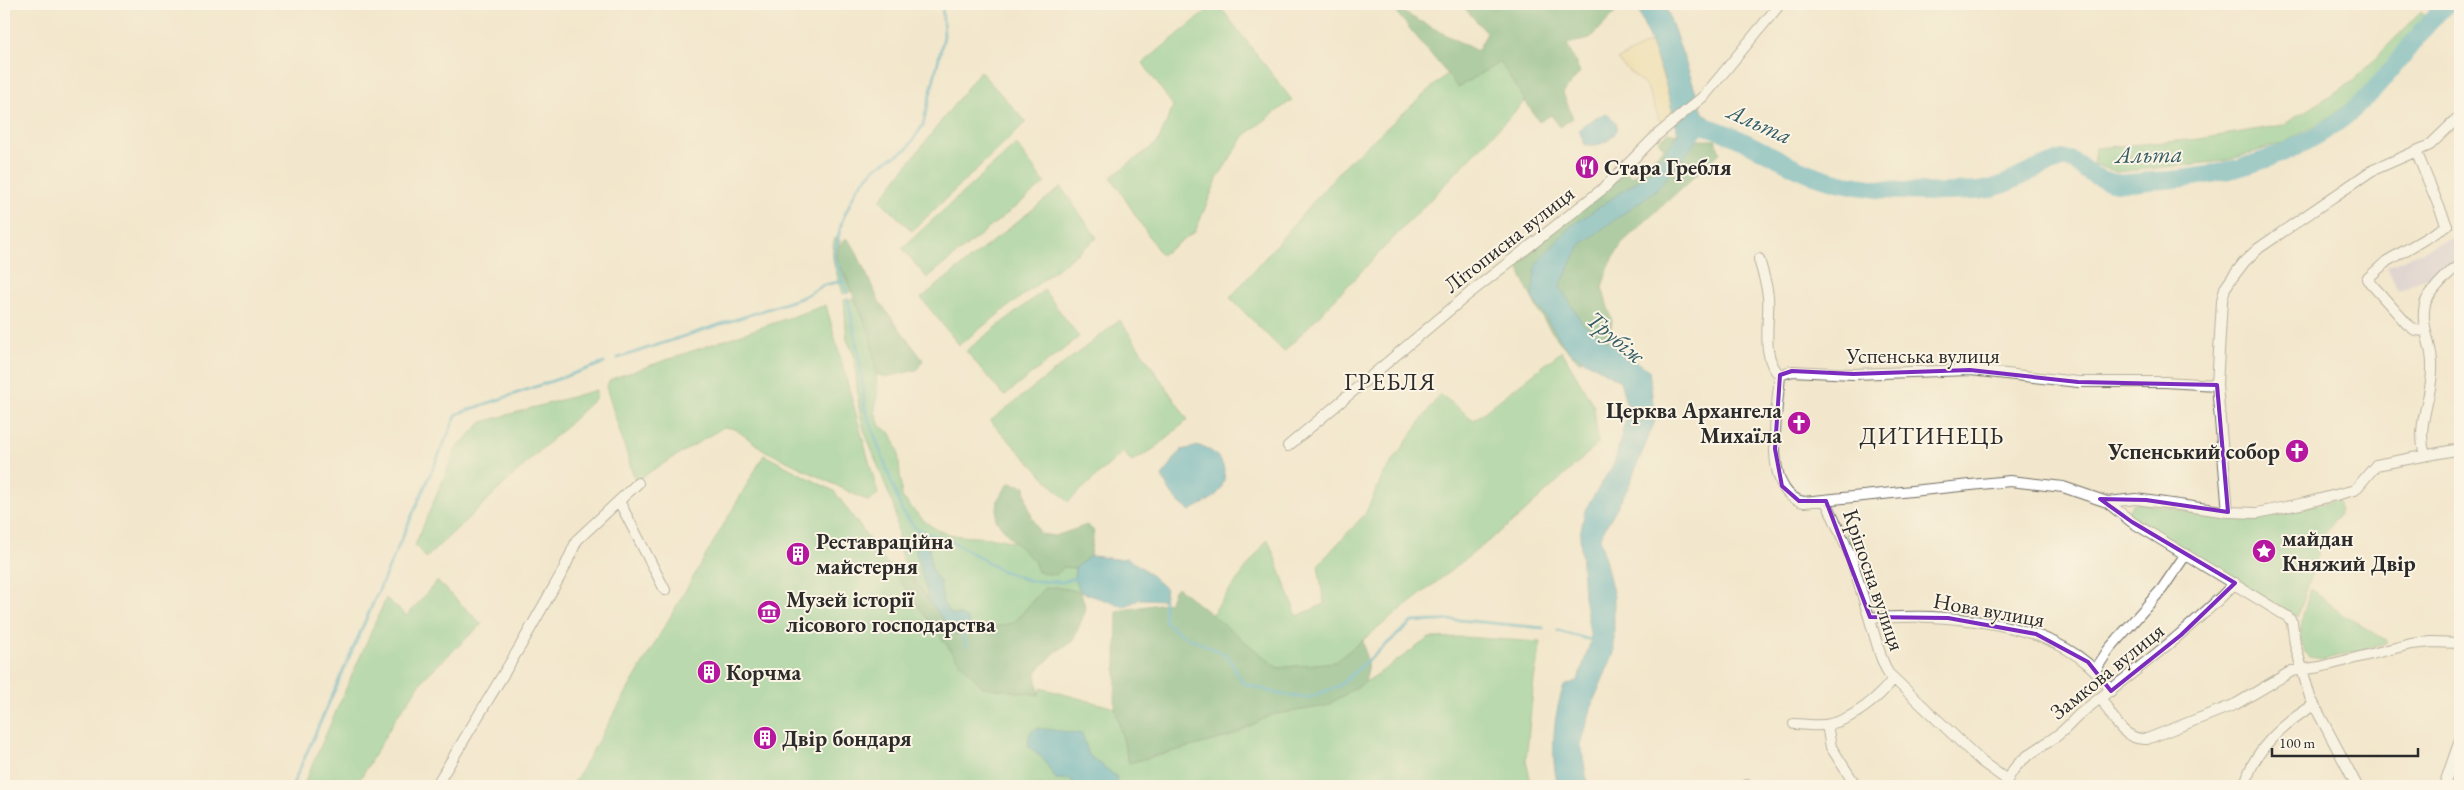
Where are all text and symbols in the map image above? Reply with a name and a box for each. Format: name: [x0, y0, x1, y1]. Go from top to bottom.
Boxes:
water label: Альта: [1721, 94, 1797, 151]
water label: Альта: [2113, 138, 2183, 170]
place label: Стара Гребля: [1604, 153, 1732, 182]
restaurant icon: Стара Гребля: [1574, 154, 1600, 180]
street label: Літописна вулиця: [1438, 179, 1580, 299]
water label: Трубіж: [1580, 303, 1652, 371]
street label: Успенська вулиця: [1845, 341, 2000, 370]
district label: ГРЕБЛЯ: [1344, 366, 1436, 397]
place label: Церква Архангела Михаїла: [1606, 396, 1782, 450]
church icon: Церква Архангела Михаїла: [1786, 410, 1812, 436]
district label: ДИТИНЕЦЬ: [1860, 420, 2004, 451]
place label: Успенський собор: [2107, 437, 2280, 466]
church icon: Успенський собор: [2284, 438, 2310, 464]
street label: Кріпосна вулиця: [1836, 505, 1912, 655]
place label: майдан Княжий Двір: [2282, 524, 2416, 578]
place label: Реставраційна майстерня: [816, 527, 954, 581]
place icon: майдан Княжий Двір: [2251, 538, 2277, 564]
building icon: Реставраційна майстерня: [785, 541, 811, 567]
place label: Музей історії лісового господарства: [786, 585, 996, 639]
street label: Нова вулиця: [1931, 586, 2047, 634]
museum icon: Музей історії лісового господарства: [756, 599, 782, 625]
street label: Замкова вулиця: [2044, 616, 2170, 726]
place label: Корчма: [726, 658, 801, 687]
building icon: Корчма: [696, 659, 722, 685]
place label: Двір бондаря: [782, 724, 912, 753]
building icon: Двір бондаря: [752, 725, 778, 751]
scale bar: [2272, 725, 2418, 757]
text: 100 m: [2279, 733, 2316, 752]

